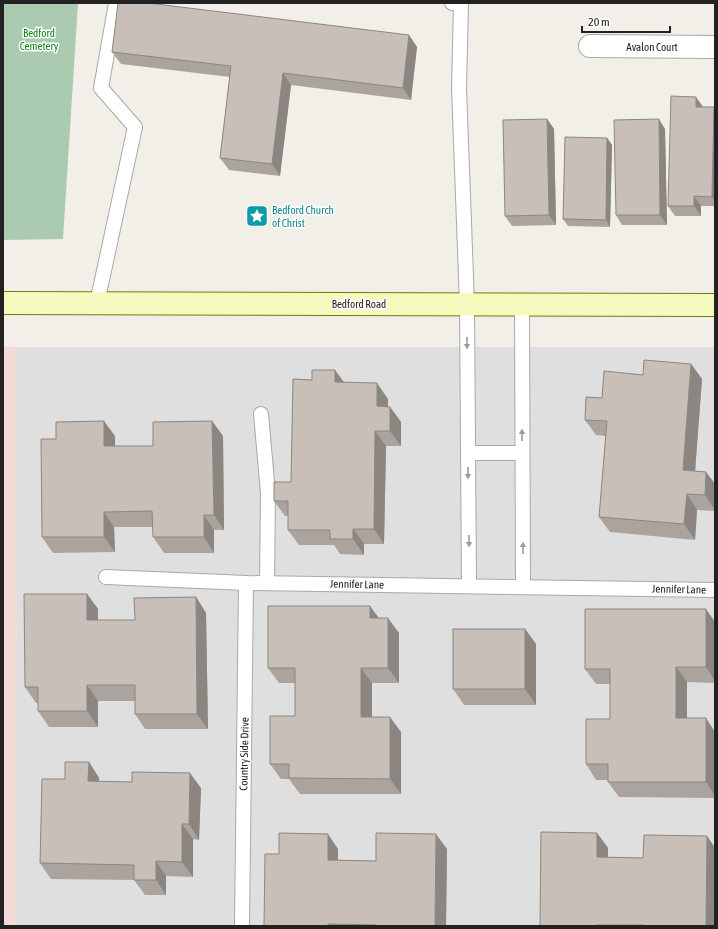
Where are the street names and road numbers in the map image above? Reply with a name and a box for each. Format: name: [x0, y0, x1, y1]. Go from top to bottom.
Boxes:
street label: Avalon Court: [626, 41, 678, 53]
street label: Bedford Road: [332, 298, 386, 310]
street label: Jennifer Lane: [330, 578, 384, 590]
street label: Jennifer Lane: [652, 583, 706, 595]
street label: Country Side Drive: [237, 717, 251, 791]

